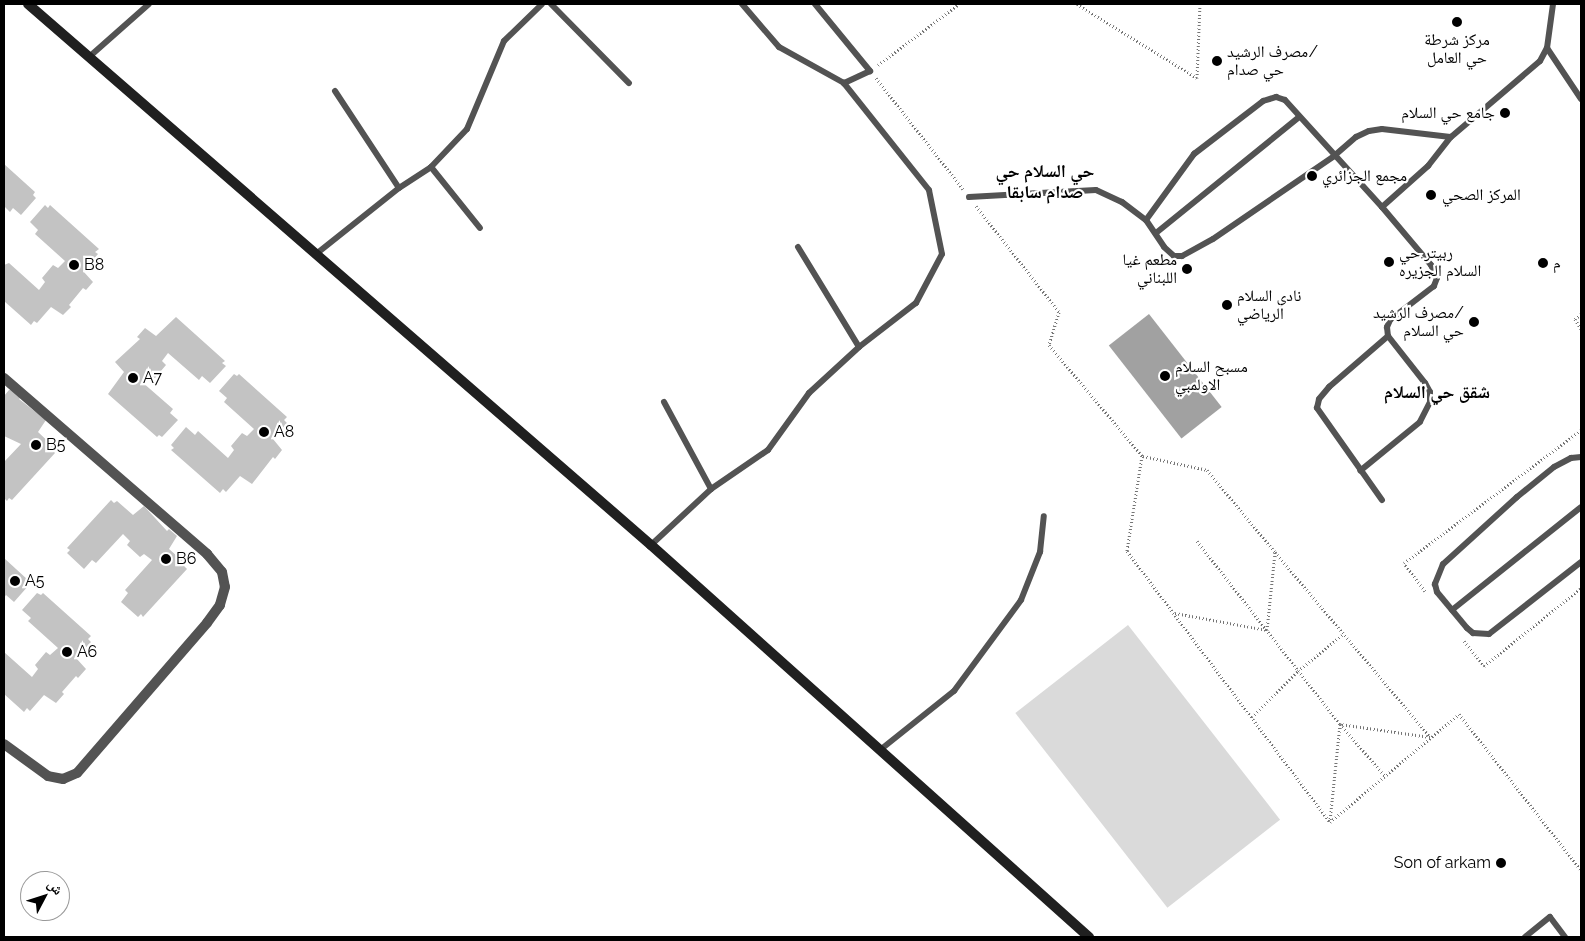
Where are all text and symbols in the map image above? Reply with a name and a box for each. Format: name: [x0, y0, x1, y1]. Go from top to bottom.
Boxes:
marker: مركز شرطة حي العامل: [1451, 16, 1463, 28]
place label: مركز شرطة حي العامل: [1424, 30, 1490, 68]
place label: مصرف الرشيد/ حي صدام: [1227, 42, 1318, 80]
marker: مصرف الرشيد/ حي صدام: [1211, 55, 1223, 67]
place label: جامع حي السلام: [1401, 103, 1495, 123]
marker: جامع حي السلام: [1499, 107, 1511, 119]
district label: حي السلام حي صدام سابقا: [996, 161, 1094, 203]
place label: مجمع الجزائري: [1322, 166, 1407, 186]
marker: مجمع الجزائري: [1306, 170, 1318, 182]
place label: المركز الصحي: [1442, 185, 1521, 205]
marker: المركز الصحي: [1424, 188, 1438, 202]
place label: ربيتر حي السلام الجزيره: [1399, 243, 1481, 281]
place label: مطعم غيا اللبناني: [1123, 250, 1177, 288]
place label: م: [1553, 253, 1561, 273]
place label: B8: [84, 255, 104, 275]
marker: ربيتر حي السلام الجزيره: [1383, 256, 1395, 268]
marker: م: [1537, 257, 1549, 269]
marker: B8: [68, 259, 80, 271]
marker: مطعم غيا اللبناني: [1181, 263, 1193, 275]
place label: نادي السلام الرياضي: [1237, 286, 1301, 324]
marker: نادي السلام الرياضي: [1221, 299, 1233, 311]
place label: مصرف الرشيد/ حي السلام: [1373, 303, 1464, 341]
marker: مصرف الرشيد/ حي السلام: [1468, 316, 1480, 328]
place label: مسبح السلام الاولمبي: [1175, 357, 1248, 395]
place label: A7: [143, 368, 162, 388]
marker: مسبح السلام الاولمبي: [1159, 370, 1171, 382]
marker: A7: [127, 372, 139, 384]
district label: شقق حي السلام: [1384, 381, 1490, 403]
place label: A8: [274, 422, 294, 442]
marker: A8: [258, 426, 270, 438]
place label: B5: [46, 435, 65, 455]
marker: B5: [30, 439, 42, 451]
place label: B6: [176, 549, 196, 569]
marker: B6: [160, 553, 172, 565]
place label: A5: [25, 571, 45, 591]
marker: A5: [9, 575, 21, 587]
place label: A6: [77, 642, 97, 662]
marker: A6: [61, 646, 73, 658]
place label: Son of arkam: [1393, 853, 1491, 873]
marker: Son of arkam: [1495, 857, 1507, 869]
north arrow: [20, 871, 70, 921]
text: ش: [45, 876, 67, 898]

